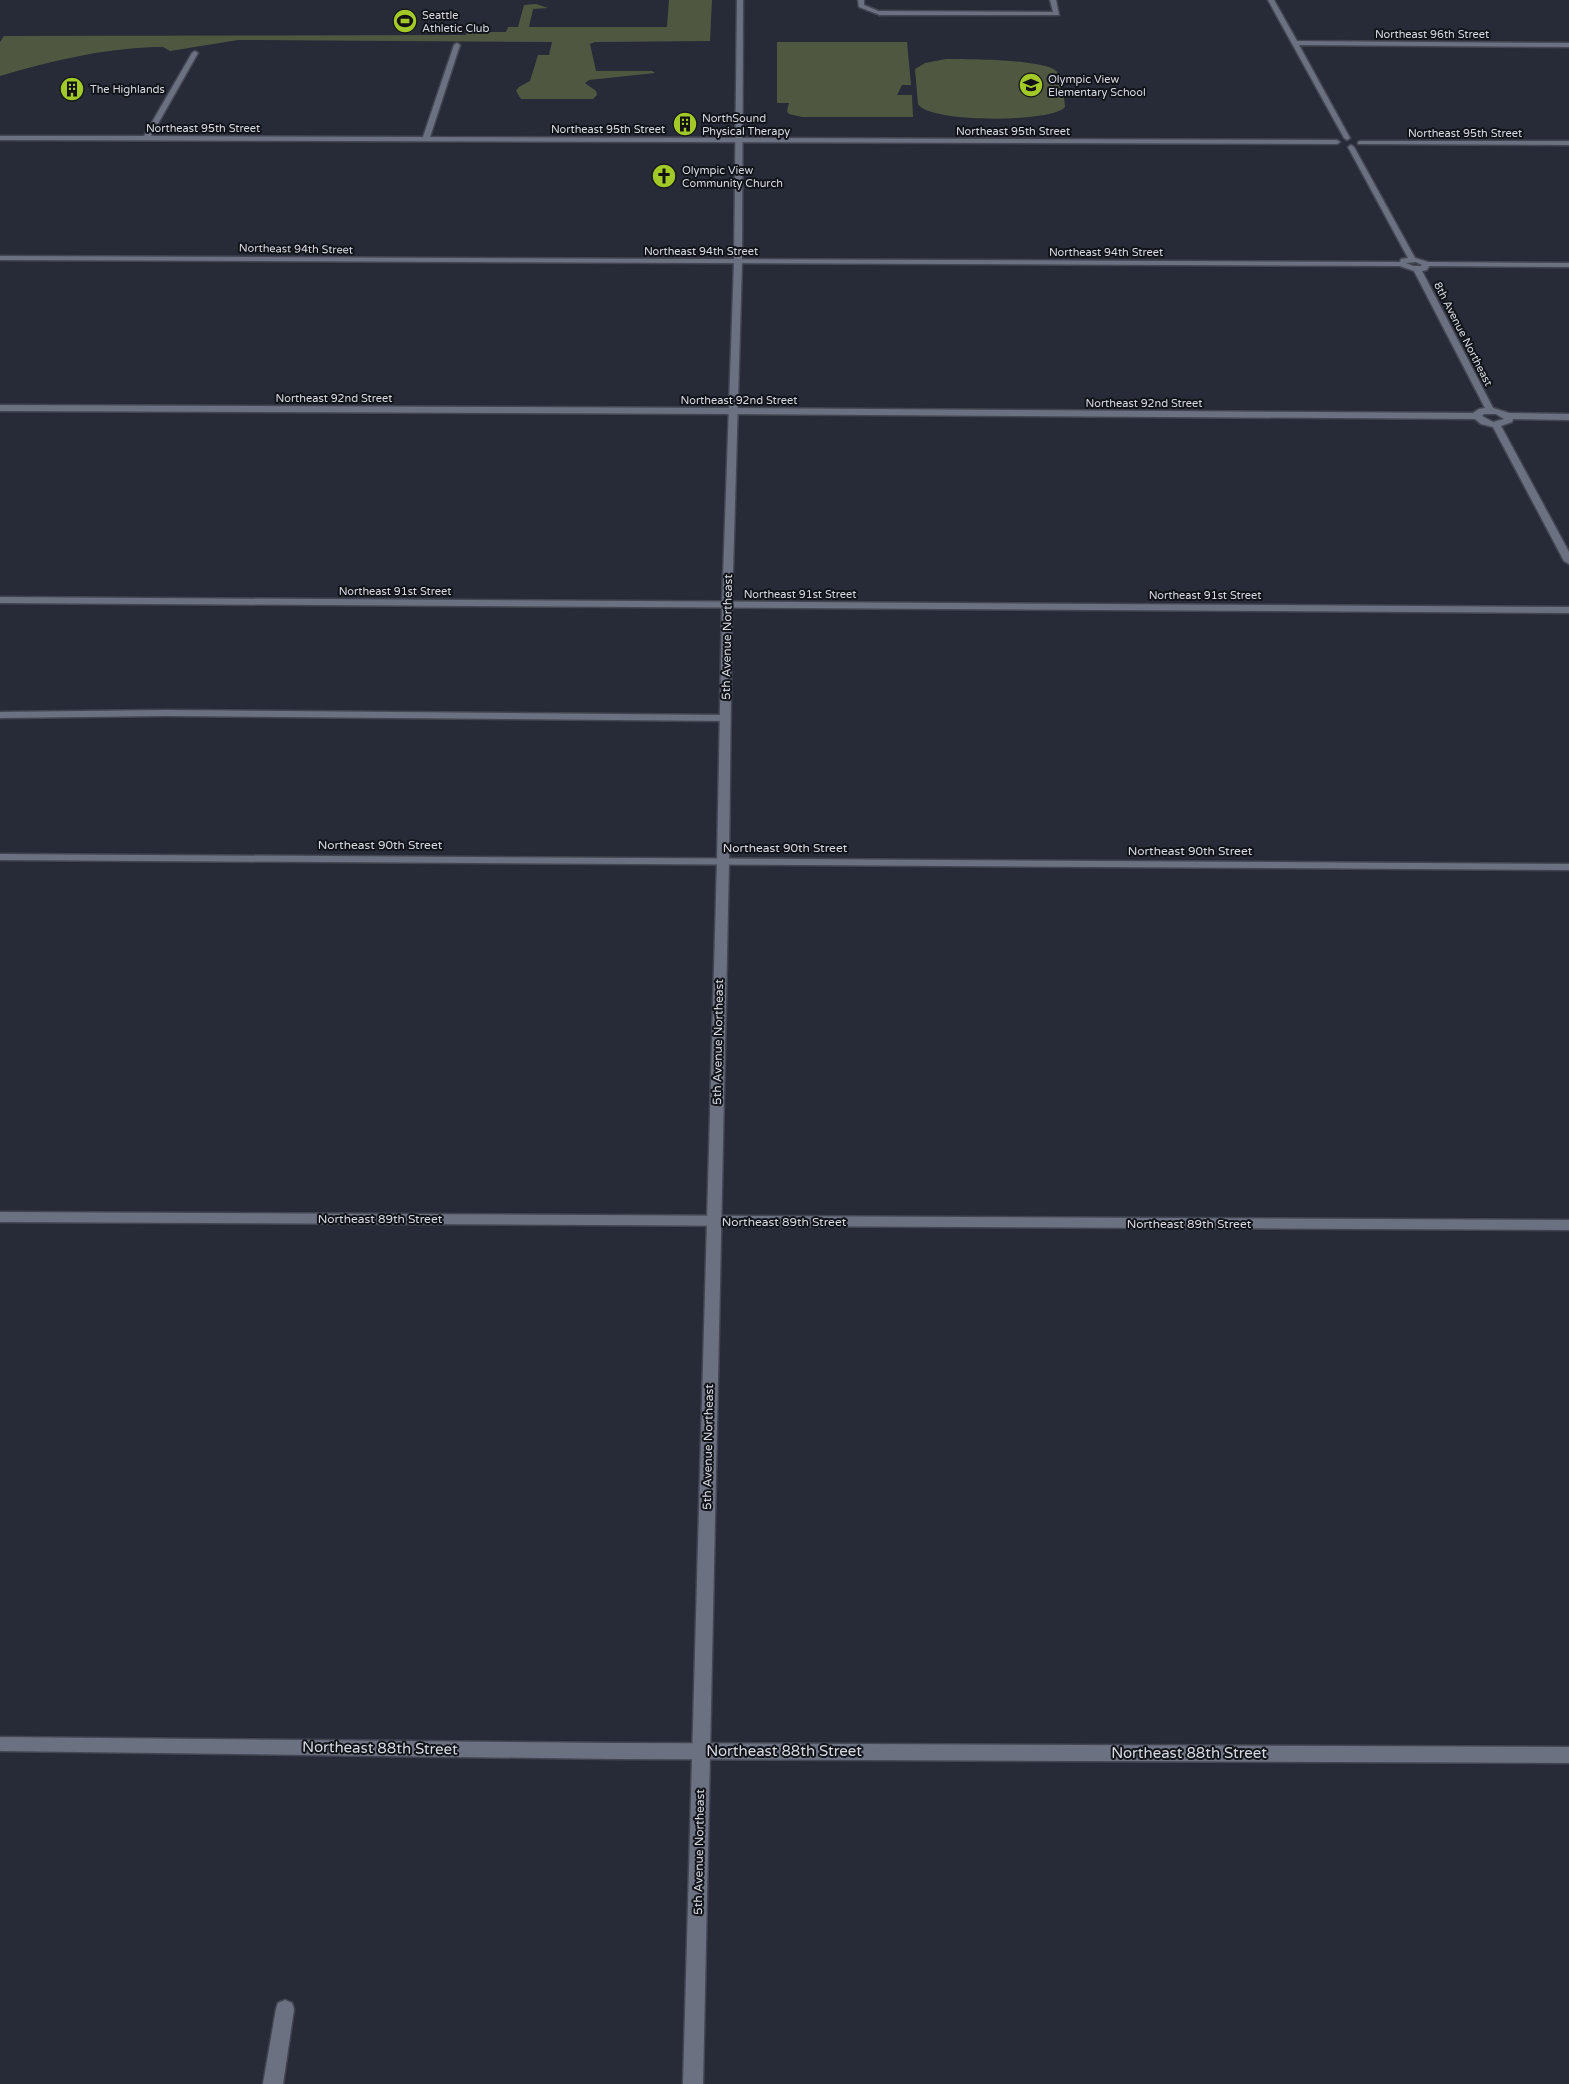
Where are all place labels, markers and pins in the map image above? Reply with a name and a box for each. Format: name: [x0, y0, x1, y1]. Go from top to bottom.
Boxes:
sports icon: Seattle Athletic Club: [392, 8, 418, 34]
place label: Seattle Athletic Club: [422, 9, 490, 35]
school or university icon: Olympic View Elementary School: [1018, 72, 1044, 98]
place label: Olympic View Elementary School: [1048, 73, 1146, 99]
building icon: The Highlands: [59, 76, 85, 102]
place label: The Highlands: [90, 83, 165, 96]
building icon: NorthSound Physical Therapy: [672, 111, 698, 137]
place label: NorthSound Physical Therapy: [702, 112, 790, 138]
church icon: Olympic View Community Church: [651, 163, 677, 189]
place label: Olympic View Community Church: [682, 164, 783, 190]

